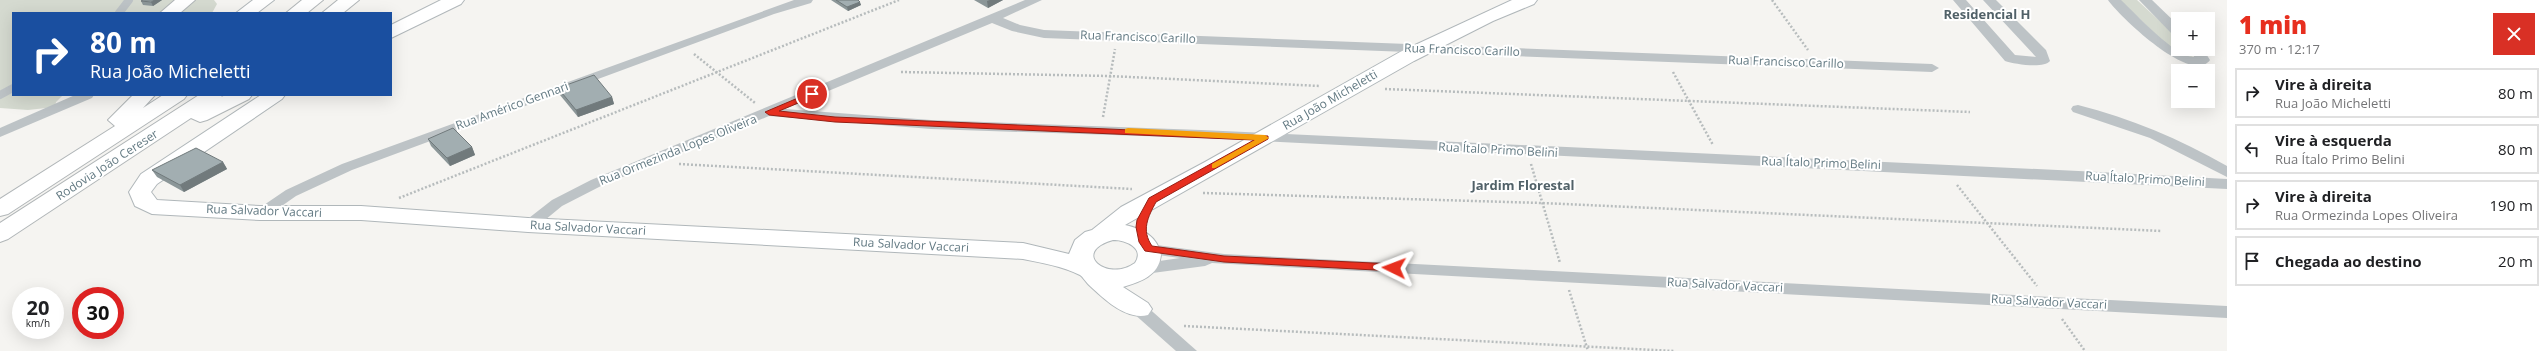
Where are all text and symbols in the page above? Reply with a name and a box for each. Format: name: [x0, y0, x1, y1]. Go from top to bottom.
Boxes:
district label: Residencial H: [1944, 5, 2030, 23]
text: 1 min: [2239, 8, 2307, 41]
map controls: [2171, 12, 2215, 108]
button: +: [2171, 12, 2215, 56]
button: close: [2493, 13, 2535, 55]
text: 80 m: [90, 23, 157, 61]
street label: Rua Francisco Carillo: [1080, 26, 1196, 47]
icon: right: [24, 28, 76, 80]
street label: Rua Francisco Carillo: [1404, 39, 1520, 60]
text: 370 m · 12:17: [2239, 40, 2320, 58]
street label: Rua Francisco Carillo: [1728, 51, 1844, 72]
text: Rua João Micheletti: [90, 59, 251, 83]
button: −: [2171, 64, 2215, 108]
street label: Rua João Micheletti: [1279, 65, 1380, 134]
text: Vire à direita: [2275, 74, 2372, 94]
street label: Rua Américo Gennari: [453, 77, 571, 134]
pin: [795, 77, 829, 111]
icon: right: [2241, 82, 2263, 104]
icon: arrive: [801, 83, 823, 105]
text: 80 m: [2498, 83, 2533, 103]
text: Rua João Micheletti: [2275, 94, 2391, 112]
street label: Rua Ormezinda Lopes Oliveira: [596, 110, 759, 189]
street label: Rodovia João Cereser: [52, 125, 161, 204]
text: Vire à esquerda: [2275, 130, 2392, 150]
street label: Rua Ítalo Primo Belini: [1438, 138, 1558, 161]
icon: left: [2241, 138, 2263, 160]
text: 80 m: [2498, 139, 2533, 159]
text: Rua Ítalo Primo Belini: [2275, 150, 2405, 168]
street label: Rua Ítalo Primo Belini: [1761, 152, 1881, 173]
street label: Rua Ítalo Primo Belini: [2085, 167, 2205, 190]
district label: Jardim Florestal: [1470, 176, 1575, 194]
text: Vire à direita: [2275, 186, 2372, 206]
icon: right: [2241, 194, 2263, 216]
text: 190 m: [2489, 195, 2533, 215]
street label: Rua Salvador Vaccari: [206, 200, 322, 221]
text: Rua Ormezinda Lopes Oliveira: [2275, 206, 2458, 224]
street label: Rua Salvador Vaccari: [530, 216, 646, 239]
street label: Rua Salvador Vaccari: [853, 233, 969, 256]
position arrow: [1373, 247, 1415, 289]
icon: arrive: [2241, 250, 2263, 272]
text: Chegada ao destino: [2275, 251, 2422, 271]
text: 20 m: [2498, 251, 2533, 271]
street label: Rua Salvador Vaccari: [1667, 273, 1783, 296]
speed limit sign: 30: [72, 287, 124, 339]
street label: Rua Salvador Vaccari: [1991, 290, 2107, 313]
text: 20: [27, 294, 49, 321]
text: km/h: [26, 316, 50, 330]

